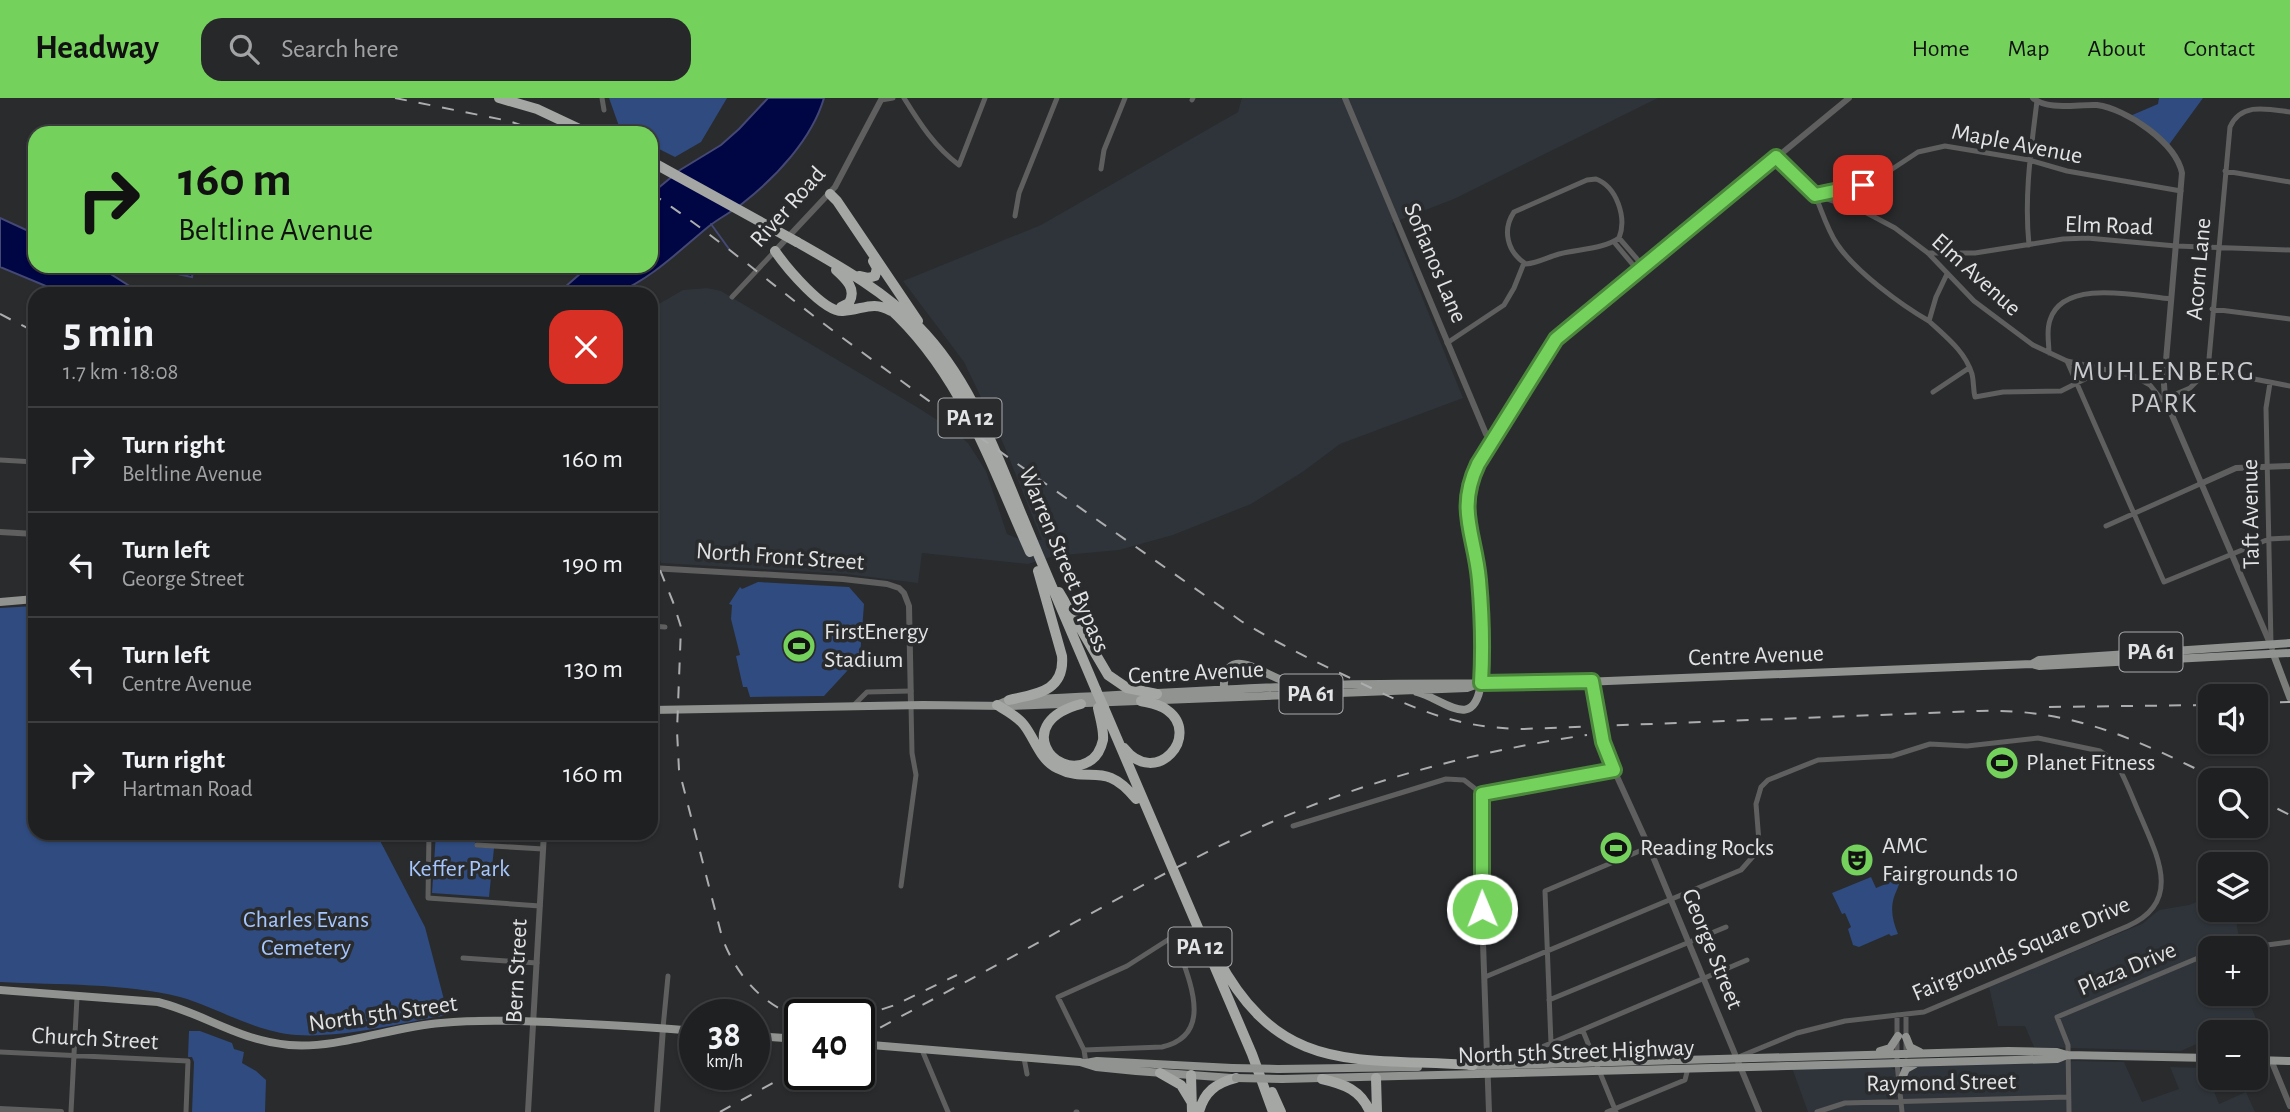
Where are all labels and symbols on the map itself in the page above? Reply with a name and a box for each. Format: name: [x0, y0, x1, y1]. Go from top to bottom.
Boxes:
street label: Maple Avenue: [1949, 120, 2085, 168]
pin: [1833, 155, 1893, 215]
street label: River Road: [746, 162, 830, 252]
street label: Sofianos Lane: [1399, 200, 1471, 326]
street label: Elm Road: [2064, 212, 2154, 240]
street label: Acorn Lane: [2183, 217, 2215, 321]
street label: Elm Avenue: [1927, 229, 2025, 321]
district label: MUHLENBERG PARK: [2072, 358, 2256, 418]
road number: PA 12: [939, 398, 1002, 438]
street label: Taft Avenue: [2238, 459, 2264, 569]
street label: Warren Street Bypass: [1014, 464, 1114, 656]
street label: North Front Street: [695, 539, 865, 575]
place label: FirstEnergy Stadium: [824, 620, 929, 672]
sports icon: FirstEnergy Stadium: [780, 627, 818, 665]
road number: PA 61: [2120, 632, 2182, 672]
street label: Centre Avenue: [1688, 642, 1824, 670]
street label: Centre Avenue: [1128, 657, 1264, 689]
road number: PA 61: [1280, 674, 1342, 714]
sports icon: Planet Fitness: [1983, 744, 2021, 782]
place label: Planet Fitness: [2026, 751, 2155, 775]
sports icon: Reading Rocks: [1597, 829, 1635, 867]
place label: AMC Fairgrounds 10: [1882, 834, 2018, 886]
place label: Reading Rocks: [1640, 836, 1774, 860]
theatre icon: AMC Fairgrounds 10: [1838, 841, 1876, 879]
park label: Keffer Park: [408, 857, 510, 881]
position arrow: [1445, 872, 1519, 946]
street label: George Street: [1677, 885, 1747, 1013]
street label: Fairgrounds Square Drive: [1909, 892, 2133, 1006]
park label: Charles Evans Cemetery: [243, 908, 369, 960]
street label: Bern Street: [502, 918, 532, 1024]
road number: PA 12: [1168, 928, 1232, 967]
street label: Plaza Drive: [2074, 938, 2180, 1000]
street label: North 5th Street: [307, 992, 459, 1036]
speed limit sign: 40: [784, 999, 875, 1090]
street label: Church Street: [31, 1024, 159, 1054]
street label: North 5th Street Highway: [1457, 1036, 1695, 1068]
street label: Raymond Street: [1866, 1070, 2016, 1096]

